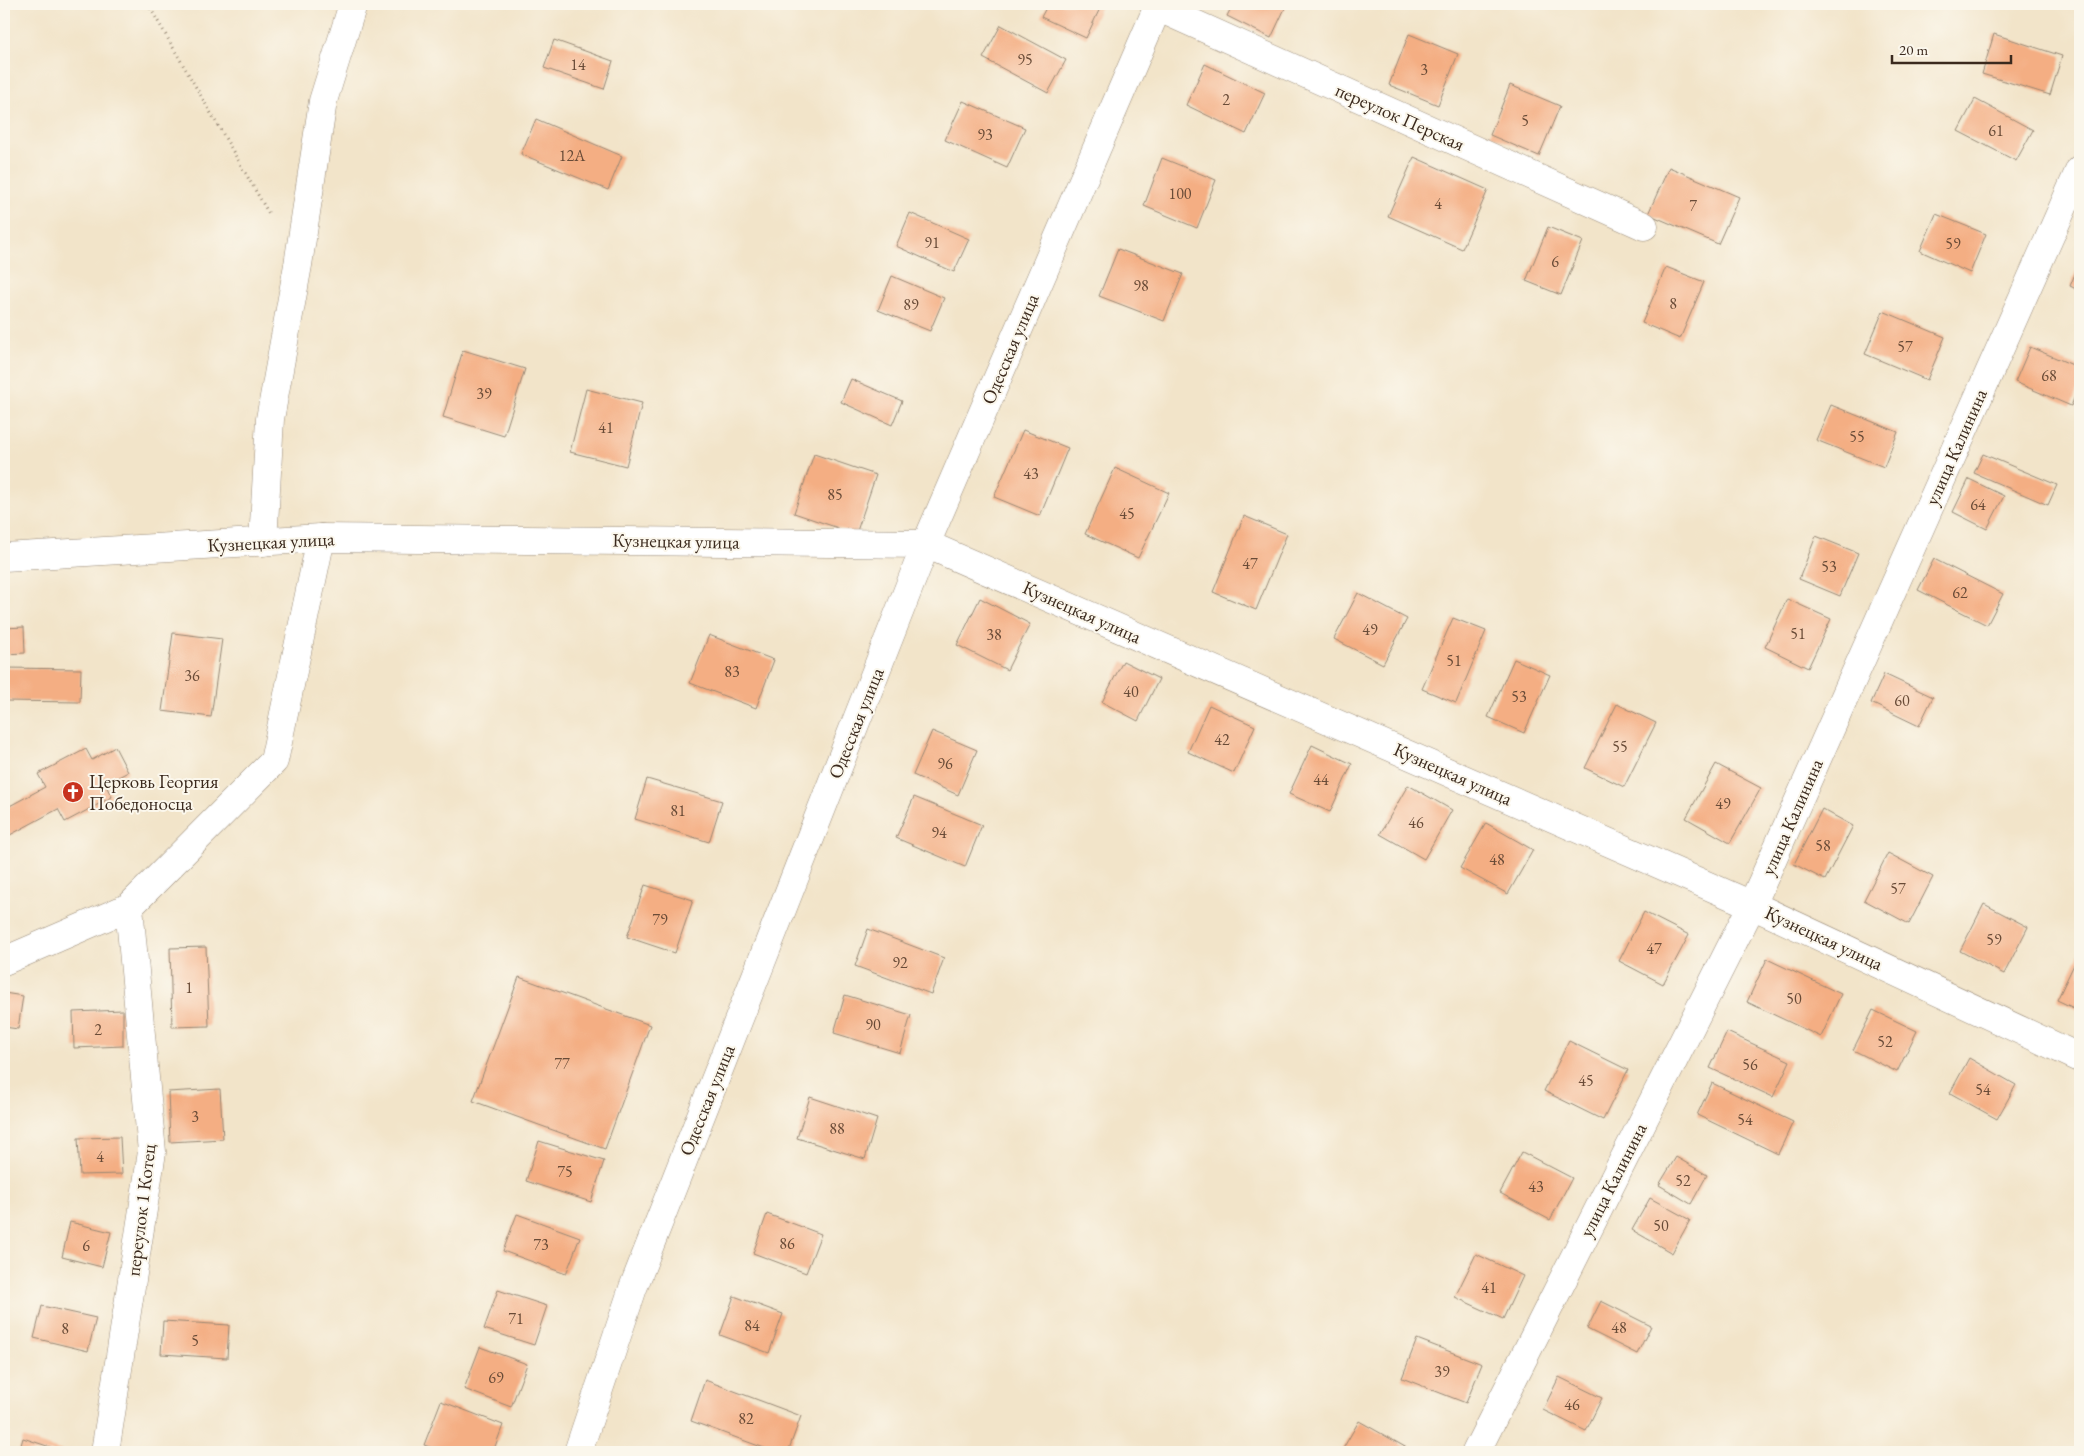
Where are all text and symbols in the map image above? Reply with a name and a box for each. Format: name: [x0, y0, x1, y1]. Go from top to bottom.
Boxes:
scale bar: [1892, 32, 2010, 64]
text: 20 m: [1899, 40, 1928, 59]
house number: 95: [1017, 49, 1033, 70]
house number: 14: [570, 54, 586, 75]
house number: 3: [1420, 59, 1428, 80]
street label: переулок Перская: [1331, 77, 1469, 157]
house number: 2: [1222, 89, 1230, 110]
house number: 5: [1521, 110, 1529, 131]
house number: 61: [1988, 120, 2004, 141]
house number: 93: [977, 124, 993, 145]
house number: 12А: [559, 145, 586, 166]
house number: 100: [1168, 183, 1192, 204]
house number: 4: [1434, 193, 1442, 214]
house number: 7: [1689, 195, 1697, 216]
house number: 91: [924, 232, 940, 253]
house number: 59: [1945, 233, 1961, 254]
house number: 6: [1551, 251, 1559, 272]
house number: 98: [1133, 275, 1149, 296]
street label: Одесская улица: [975, 290, 1045, 408]
house number: 8: [1669, 293, 1677, 314]
house number: 89: [903, 294, 919, 315]
house number: 57: [1897, 336, 1913, 357]
house number: 68: [2041, 365, 2057, 386]
house number: 39: [476, 383, 492, 404]
street label: улица Калинина: [1919, 384, 1993, 509]
house number: 41: [598, 417, 614, 438]
house number: 55: [1849, 426, 1865, 447]
house number: 43: [1023, 463, 1039, 484]
house number: 85: [827, 484, 843, 505]
house number: 64: [1970, 494, 1986, 515]
house number: 45: [1119, 503, 1135, 524]
street label: Кузнецкая улица: [207, 526, 336, 558]
street label: Кузнецкая улица: [612, 527, 740, 555]
house number: 47: [1242, 553, 1258, 574]
house number: 53: [1821, 556, 1837, 577]
street label: Кузнецкая улица: [1019, 575, 1146, 649]
house number: 62: [1952, 582, 1968, 603]
house number: 49: [1362, 619, 1378, 640]
house number: 51: [1790, 623, 1806, 644]
house number: 38: [986, 624, 1002, 645]
house number: 51: [1446, 650, 1462, 671]
house number: 83: [724, 661, 740, 682]
street label: Одесская улица: [822, 663, 890, 782]
house number: 36: [184, 665, 200, 686]
house number: 40: [1123, 681, 1139, 702]
house number: 53: [1511, 686, 1527, 707]
house number: 60: [1894, 690, 1910, 711]
house number: 42: [1214, 729, 1230, 750]
house number: 55: [1612, 736, 1628, 757]
street label: Кузнецкая улица: [1390, 737, 1517, 811]
house number: 96: [937, 753, 953, 774]
street label: улица Калинина: [1755, 754, 1829, 879]
place label: Церковь Георгия Победоносца: [89, 769, 219, 816]
house number: 44: [1313, 769, 1329, 790]
church icon: Церковь Георгия Победоносца: [61, 780, 85, 804]
house number: 49: [1715, 793, 1731, 814]
house number: 81: [670, 800, 686, 821]
house number: 46: [1408, 812, 1424, 833]
house number: 94: [931, 822, 947, 843]
house number: 58: [1815, 835, 1831, 856]
house number: 48: [1489, 849, 1505, 870]
house number: 57: [1890, 878, 1906, 899]
street label: Кузнецкая улица: [1761, 900, 1887, 976]
house number: 79: [652, 909, 668, 930]
house number: 59: [1986, 929, 2002, 950]
house number: 47: [1646, 938, 1662, 959]
house number: 92: [892, 952, 908, 973]
house number: 1: [185, 977, 193, 998]
house number: 50: [1786, 988, 1802, 1009]
house number: 90: [865, 1014, 881, 1035]
house number: 2: [94, 1019, 102, 1040]
house number: 52: [1877, 1031, 1893, 1052]
street label: Одесская улица: [673, 1040, 741, 1159]
house number: 77: [554, 1053, 570, 1074]
house number: 56: [1742, 1054, 1758, 1075]
house number: 45: [1578, 1070, 1594, 1091]
house number: 54: [1975, 1079, 1991, 1100]
house number: 3: [191, 1106, 199, 1127]
house number: 54: [1737, 1109, 1753, 1130]
house number: 88: [829, 1118, 845, 1139]
street label: улица Калинина: [1574, 1118, 1653, 1241]
street label: переулок 1 Котец: [120, 1142, 162, 1278]
house number: 4: [96, 1146, 104, 1167]
house number: 75: [557, 1161, 573, 1182]
house number: 52: [1675, 1170, 1691, 1191]
house number: 43: [1528, 1176, 1544, 1197]
house number: 50: [1653, 1215, 1669, 1236]
house number: 86: [779, 1233, 795, 1254]
house number: 73: [533, 1234, 549, 1255]
house number: 6: [82, 1235, 90, 1256]
house number: 41: [1481, 1277, 1497, 1298]
house number: 71: [508, 1308, 524, 1329]
house number: 84: [744, 1315, 760, 1336]
house number: 48: [1611, 1317, 1627, 1338]
house number: 8: [61, 1318, 69, 1339]
house number: 5: [191, 1330, 199, 1351]
house number: 39: [1434, 1361, 1450, 1382]
house number: 69: [488, 1367, 504, 1388]
house number: 46: [1564, 1394, 1580, 1415]
house number: 82: [738, 1408, 754, 1429]

